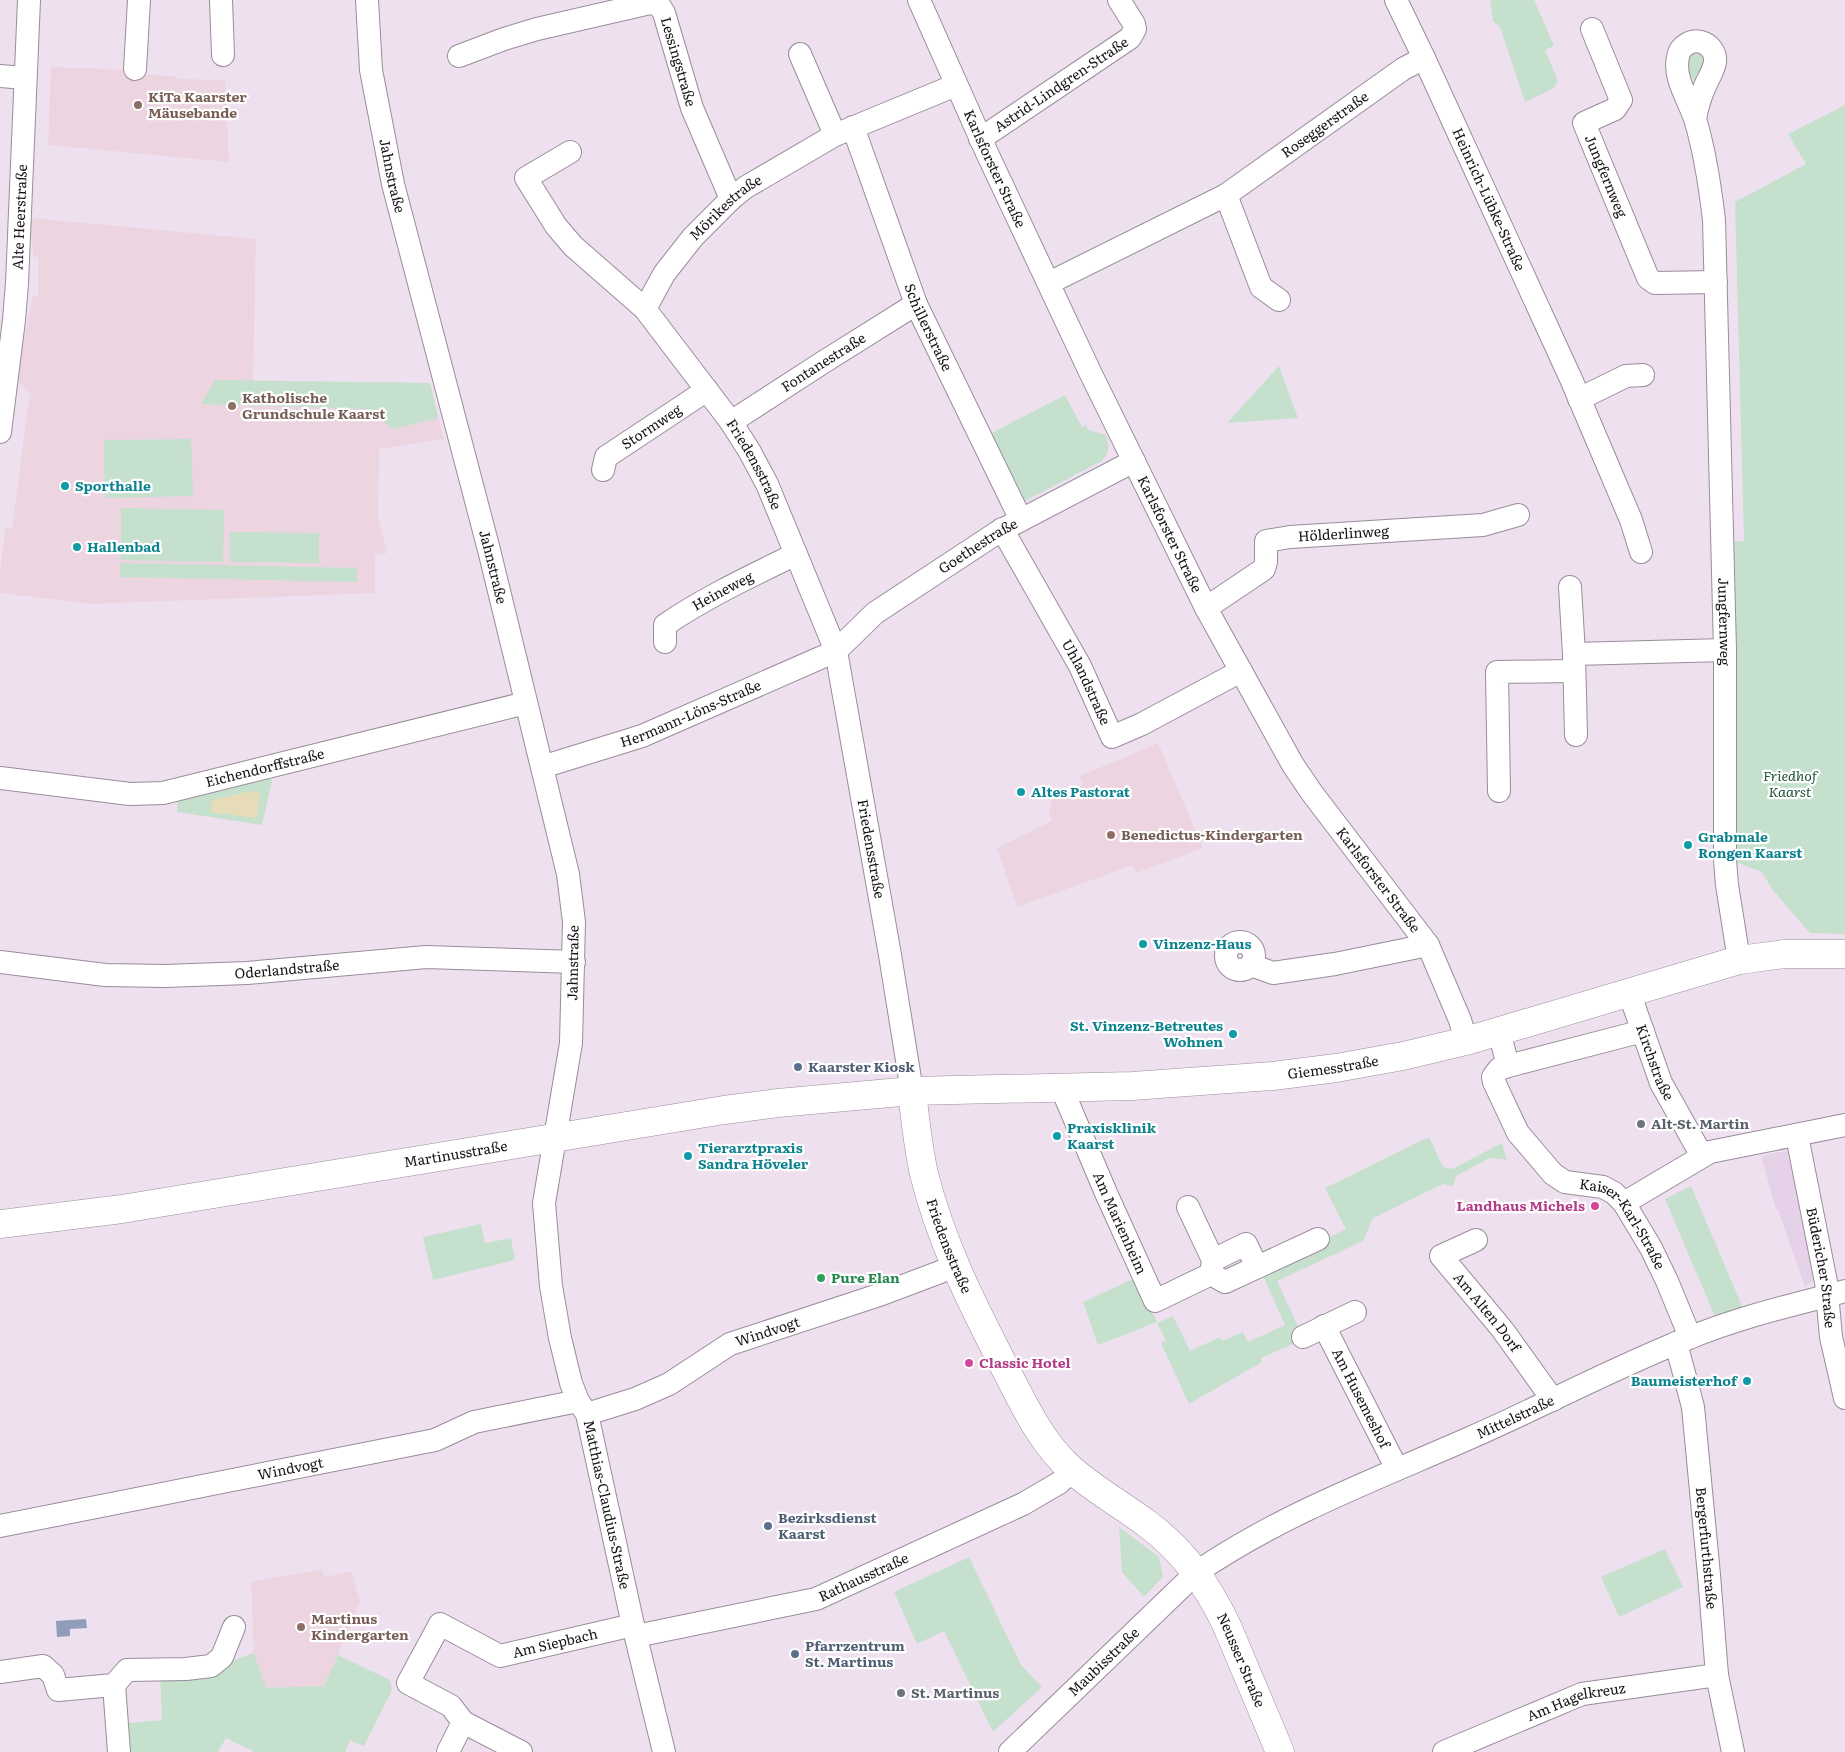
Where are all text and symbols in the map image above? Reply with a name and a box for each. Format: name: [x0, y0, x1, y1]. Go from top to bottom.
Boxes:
street label: Lessingstraße: [657, 14, 702, 109]
street label: Astrid-Lindgren-Straße: [990, 31, 1132, 136]
place label: KiTa Kaarster Mäusebande: [148, 86, 247, 122]
street label: Roseggerstraße: [1277, 86, 1372, 162]
marker: KiTa Kaarster Mäusebande: [132, 99, 144, 111]
street label: Karlsforster Straße: [960, 106, 1032, 231]
street label: Heinrich-Lübke-Straße: [1448, 124, 1531, 274]
street label: Jungfernweg: [1581, 131, 1633, 220]
street label: Jahnstraße: [375, 137, 411, 215]
street label: Alte Heerstraße: [7, 164, 31, 270]
street label: Mörikestraße: [684, 169, 765, 244]
street label: Schillerstraße: [900, 280, 958, 374]
street label: Fontanestraße: [777, 327, 869, 396]
place label: Katholische Grundschule Kaarst: [242, 387, 386, 423]
street label: Stormweg: [617, 399, 685, 453]
marker: Katholische Grundschule Kaarst: [226, 400, 238, 412]
street label: Friedensstraße: [722, 415, 787, 512]
street label: Karlsforster Straße: [1133, 472, 1208, 595]
place label: Sporthalle: [75, 475, 151, 495]
marker: Sporthalle: [59, 480, 71, 492]
street label: Goethestraße: [934, 513, 1021, 578]
street label: Hölderlinweg: [1297, 520, 1390, 545]
street label: Jahnstraße: [475, 527, 513, 606]
place label: Hallenbad: [87, 536, 160, 556]
marker: Hallenbad: [71, 541, 83, 553]
street label: Heineweg: [688, 566, 756, 615]
street label: Jungfernweg: [1714, 577, 1736, 666]
street label: Uhlandstraße: [1058, 635, 1116, 728]
street label: Hermann-Löns-Straße: [617, 674, 764, 751]
street label: Eichendorffstraße: [203, 742, 326, 791]
park label: Friedhof Kaarst: [1763, 765, 1819, 801]
place label: Altes Pastorat: [1031, 781, 1131, 801]
marker: Altes Pastorat: [1015, 786, 1027, 798]
street label: Friedensstraße: [853, 797, 891, 900]
street label: Karlsforster Straße: [1332, 822, 1426, 936]
place label: Benedictus-Kindergarten: [1121, 824, 1303, 844]
place label: Grabmale Rongen Kaarst: [1698, 826, 1803, 862]
marker: Benedictus-Kindergarten: [1105, 829, 1117, 841]
marker: Grabmale Rongen Kaarst: [1682, 839, 1694, 851]
street label: Jahnstraße: [561, 925, 583, 1001]
place label: Vinzenz-Haus: [1153, 933, 1252, 953]
marker: Vinzenz-Haus: [1137, 938, 1149, 950]
street label: Oderlandstraße: [234, 954, 340, 982]
place label: St. Vinzenz-Betreutes Wohnen: [1070, 1015, 1223, 1051]
street label: Kirchstraße: [1632, 1021, 1680, 1104]
marker: St. Vinzenz-Betreutes Wohnen: [1227, 1028, 1239, 1040]
street label: Giemesstraße: [1286, 1050, 1380, 1083]
place label: Kaarster Kiosk: [808, 1056, 915, 1076]
marker: Kaarster Kiosk: [792, 1061, 804, 1073]
place label: Alt-St. Martin: [1651, 1113, 1750, 1133]
place label: Praxisklinik Kaarst: [1067, 1117, 1157, 1153]
marker: Alt-St. Martin: [1635, 1118, 1647, 1130]
marker: Praxisklinik Kaarst: [1051, 1130, 1063, 1142]
street label: Martinusstraße: [402, 1135, 509, 1172]
place label: Tierarztpraxis Sandra Höveler: [698, 1137, 809, 1173]
marker: Tierarztpraxis Sandra Höveler: [682, 1150, 694, 1162]
street label: Am Marienheim: [1089, 1169, 1153, 1277]
street label: Kaiser-Karl-Straße: [1578, 1173, 1671, 1272]
place label: Landhaus Michels: [1457, 1195, 1585, 1215]
street label: Friedensstraße: [922, 1196, 977, 1296]
marker: Landhaus Michels: [1589, 1200, 1601, 1212]
street label: Büdericher Straße: [1802, 1205, 1841, 1329]
place label: Pure Elan: [831, 1267, 900, 1287]
street label: Am Alten Dorf: [1450, 1267, 1527, 1357]
marker: Pure Elan: [815, 1272, 827, 1284]
street label: Windvogt: [733, 1311, 802, 1351]
street label: Am Husemeshof: [1328, 1344, 1396, 1453]
place label: Classic Hotel: [979, 1352, 1071, 1372]
marker: Classic Hotel: [963, 1357, 975, 1369]
place label: Baumeisterhof: [1631, 1370, 1739, 1390]
marker: Baumeisterhof: [1741, 1375, 1753, 1387]
street label: Mittelstraße: [1473, 1389, 1557, 1443]
street label: Matthias-Claudius-Straße: [580, 1418, 636, 1591]
street label: Windvogt: [256, 1451, 325, 1484]
street label: Bergerfurthstraße: [1692, 1486, 1723, 1610]
place label: Bezirksdienst Kaarst: [778, 1507, 877, 1543]
marker: Bezirksdienst Kaarst: [762, 1520, 774, 1532]
street label: Rathausstraße: [815, 1547, 911, 1606]
place label: Martinus Kindergarten: [311, 1608, 409, 1644]
street label: Neusser Straße: [1213, 1609, 1271, 1710]
marker: Martinus Kindergarten: [295, 1621, 307, 1633]
street label: Maubisstraße: [1063, 1622, 1143, 1700]
street label: Am Siepbach: [510, 1623, 599, 1662]
place label: Pfarrzentrum St. Martinus: [805, 1635, 905, 1671]
marker: Pfarrzentrum St. Martinus: [789, 1648, 801, 1660]
street label: Am Hagelkreuz: [1523, 1677, 1627, 1725]
place label: St. Martinus: [911, 1682, 999, 1702]
marker: St. Martinus: [895, 1687, 907, 1699]

